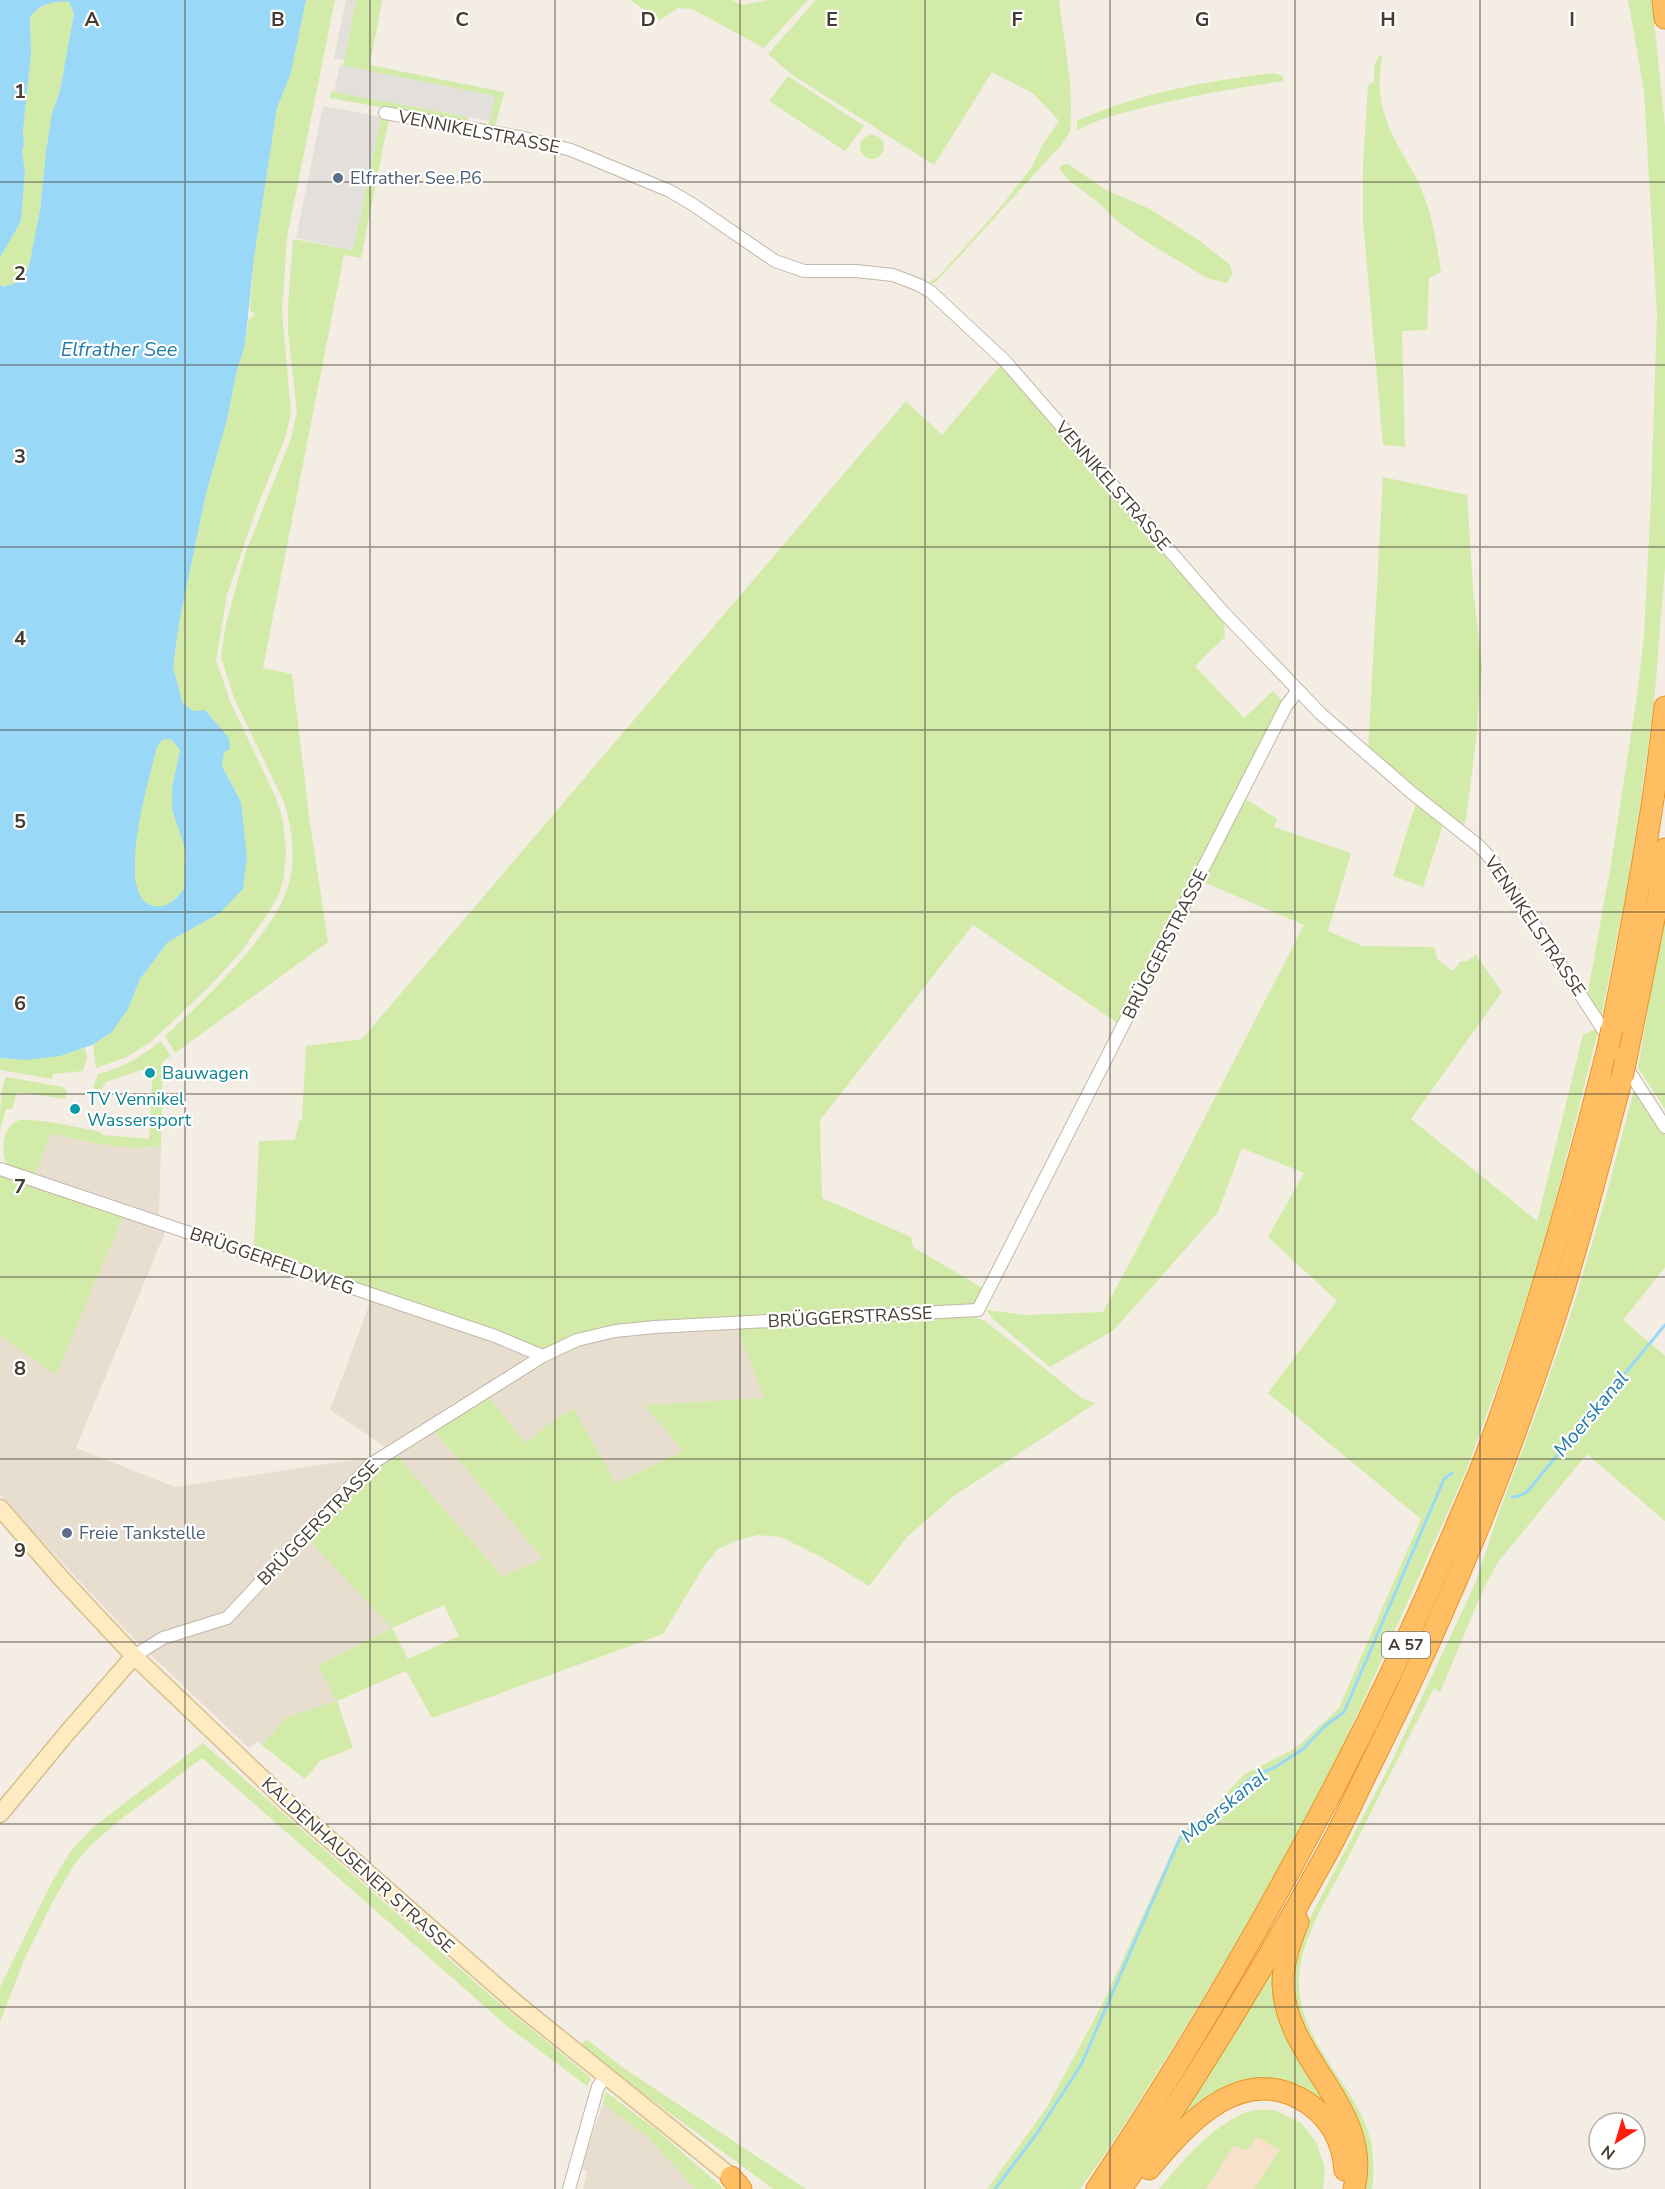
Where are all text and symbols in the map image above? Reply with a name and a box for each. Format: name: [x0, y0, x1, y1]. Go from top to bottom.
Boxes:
text: A: [85, 6, 100, 33]
text: B: [271, 6, 285, 33]
text: C: [455, 6, 469, 33]
text: D: [640, 6, 656, 33]
text: E: [826, 6, 838, 33]
text: F: [1011, 6, 1023, 33]
text: G: [1195, 6, 1209, 33]
text: H: [1380, 6, 1396, 33]
text: I: [1569, 6, 1575, 33]
text: 1: [14, 78, 26, 105]
street label: VENNIKELSTRASSE: [395, 104, 562, 159]
place label: Elfrather See P6: [350, 166, 482, 190]
marker: Elfrather See P6: [331, 171, 345, 185]
text: 2: [14, 260, 26, 287]
water label: Elfrather See: [61, 336, 178, 363]
street label: VENNIKELSTRASSE: [1049, 415, 1176, 556]
text: 3: [14, 443, 26, 470]
text: 4: [14, 625, 26, 652]
text: 5: [14, 808, 26, 835]
street label: VENNIKELSTRASSE: [1479, 850, 1591, 1001]
street label: BRÜGGERSTRASSE: [1117, 865, 1213, 1023]
text: 6: [14, 990, 26, 1017]
place label: Bauwagen: [162, 1061, 249, 1085]
marker: Bauwagen: [143, 1066, 157, 1080]
place label: TV Vennikel Wassersport: [87, 1087, 192, 1132]
marker: TV Vennikel Wassersport: [68, 1102, 82, 1116]
text: 7: [14, 1173, 26, 1200]
street label: BRÜGGERFELDWEG: [187, 1222, 357, 1300]
street label: BRÜGGERSTRASSE: [767, 1301, 933, 1333]
text: 8: [14, 1355, 26, 1382]
water label: Moerskanal: [1547, 1365, 1635, 1462]
street label: BRÜGGERSTRASSE: [252, 1455, 384, 1591]
place label: Freie Tankstelle: [79, 1521, 206, 1545]
marker: Freie Tankstelle: [60, 1526, 74, 1540]
text: 9: [14, 1537, 26, 1564]
road number: A 57: [1382, 1632, 1430, 1658]
water label: Moerskanal: [1175, 1763, 1273, 1849]
street label: KALDENHAUSENER STRASSE: [256, 1772, 460, 1958]
north arrow: [1587, 2111, 1647, 2171]
text: N: [1597, 2140, 1620, 2165]

